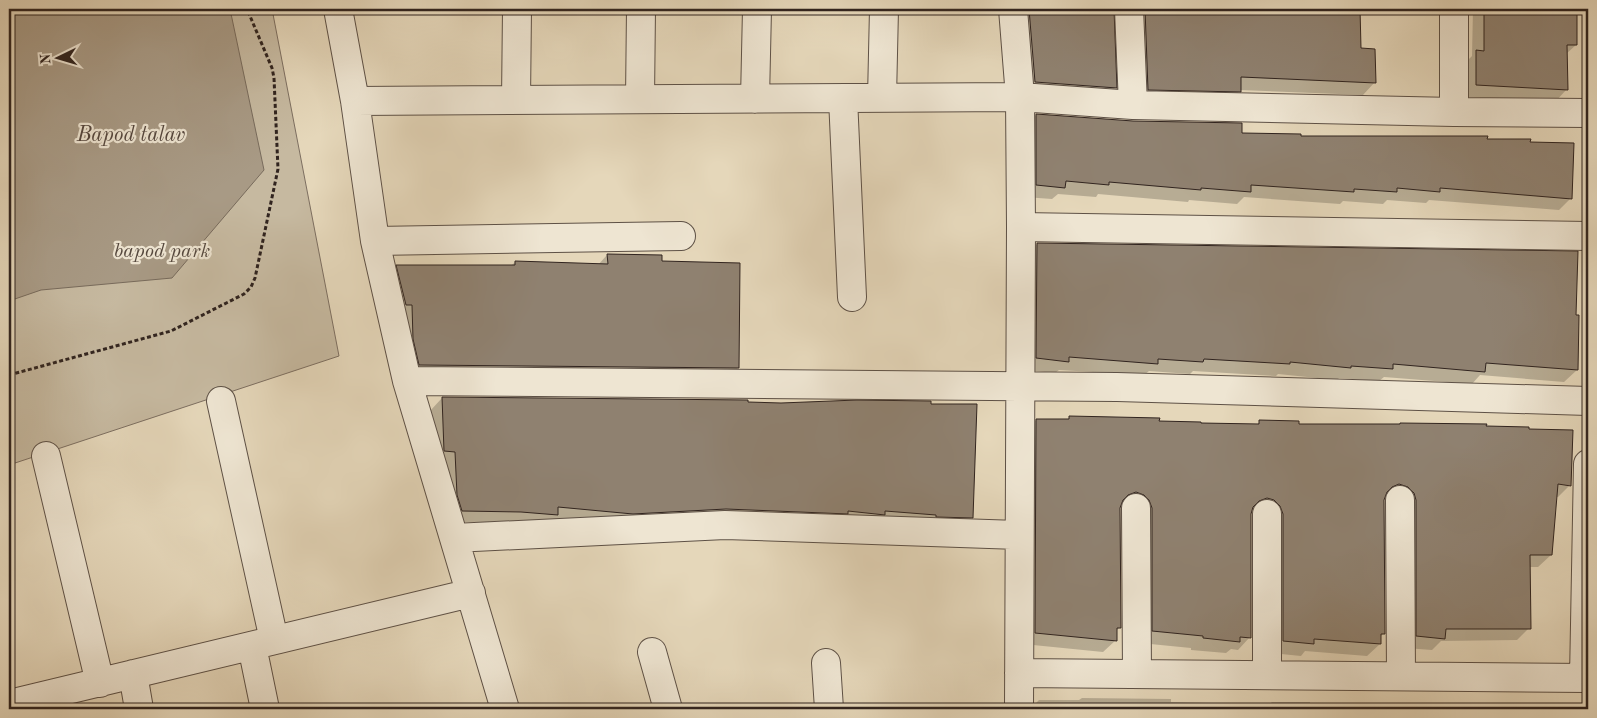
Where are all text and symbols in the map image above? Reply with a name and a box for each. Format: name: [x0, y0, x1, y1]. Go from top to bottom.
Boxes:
north arrow: [32, 32, 82, 82]
text: N: [39, 53, 53, 65]
water label: Bapod talav: [76, 125, 185, 146]
park label: bapod park: [114, 242, 210, 262]

